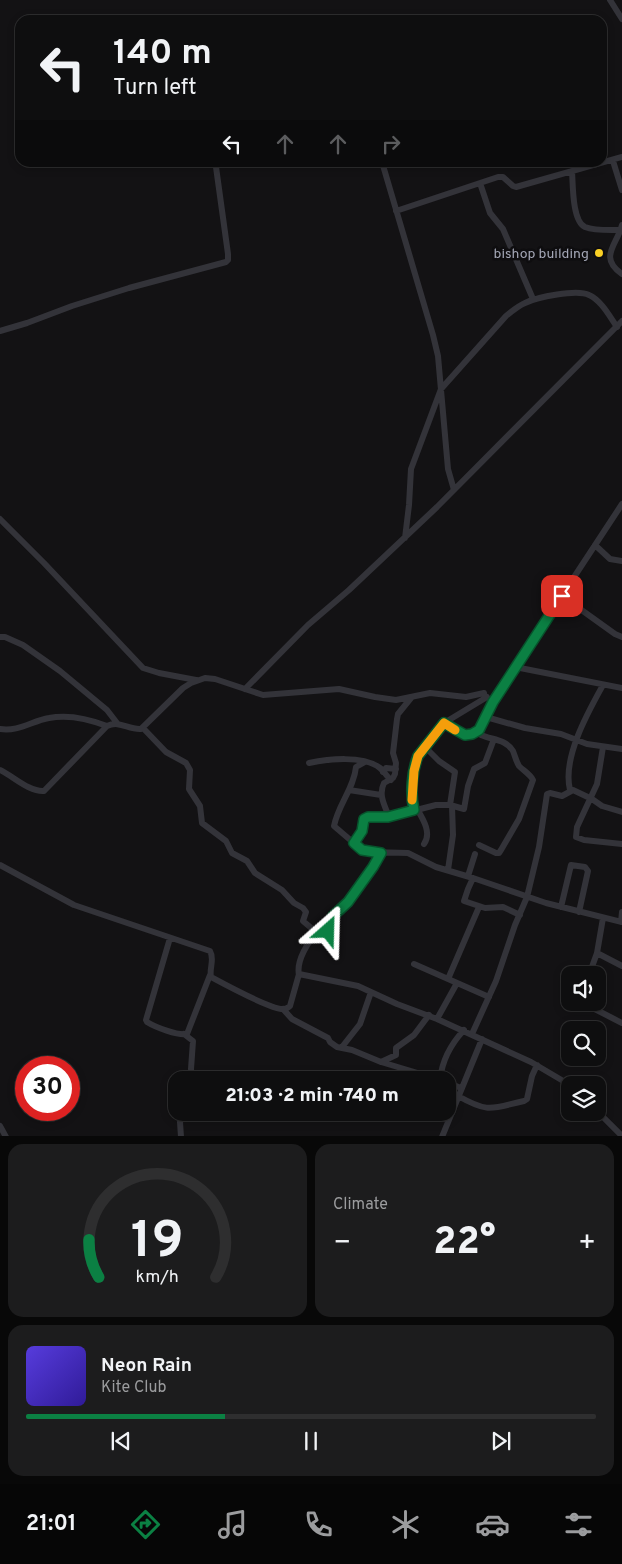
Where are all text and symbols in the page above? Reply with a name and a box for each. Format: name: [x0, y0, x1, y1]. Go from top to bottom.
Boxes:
text: 140 m: [113, 32, 212, 76]
icon: left: [30, 35, 95, 100]
text: Turn left: [113, 75, 196, 102]
icon: left: [218, 130, 246, 158]
icon: ahead: [271, 130, 299, 158]
icon: ahead: [324, 130, 352, 158]
icon: right: [377, 130, 405, 158]
place label: bishop building: [494, 246, 589, 263]
marker: bishop building: [593, 247, 605, 259]
pin: [541, 575, 583, 617]
icon: arrive: [548, 582, 576, 610]
position arrow: [301, 904, 353, 956]
map controls: [561, 966, 606, 1121]
button: sound: [561, 966, 606, 1011]
button: search: [561, 1021, 606, 1066]
speed limit sign: 30: [15, 1056, 80, 1121]
button: layers: [561, 1076, 606, 1121]
text: 21:03 · 2 min · 740 m: [225, 1084, 399, 1108]
text: Climate: [333, 1195, 388, 1215]
text: 19: [131, 1210, 184, 1276]
text: 22°: [433, 1219, 496, 1268]
text: −: [333, 1226, 351, 1262]
text: +: [578, 1226, 596, 1262]
text: km/h: [136, 1266, 179, 1289]
text: Neon Rain: [101, 1354, 192, 1378]
text: Kite Club: [101, 1378, 166, 1398]
icon: previous: [107, 1427, 135, 1455]
icon: pause: [297, 1427, 325, 1455]
icon: next: [487, 1427, 515, 1455]
icon: directions: [128, 1507, 163, 1542]
icon: music: [215, 1507, 250, 1542]
icon: phone: [301, 1507, 336, 1542]
icon: climate: [388, 1507, 423, 1542]
icon: car: [475, 1507, 510, 1542]
icon: filters: [561, 1507, 596, 1542]
text: 21:01: [26, 1511, 77, 1538]

